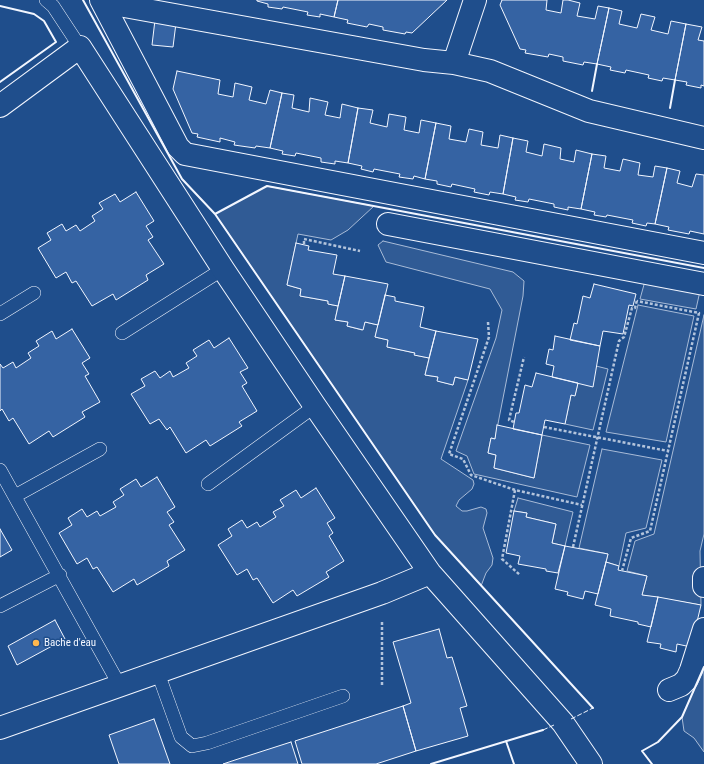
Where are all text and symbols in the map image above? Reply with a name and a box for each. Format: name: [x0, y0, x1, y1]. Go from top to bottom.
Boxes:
place label: Bache d'eau: [44, 636, 96, 650]
marker: Bache d'eau: [31, 638, 41, 648]

